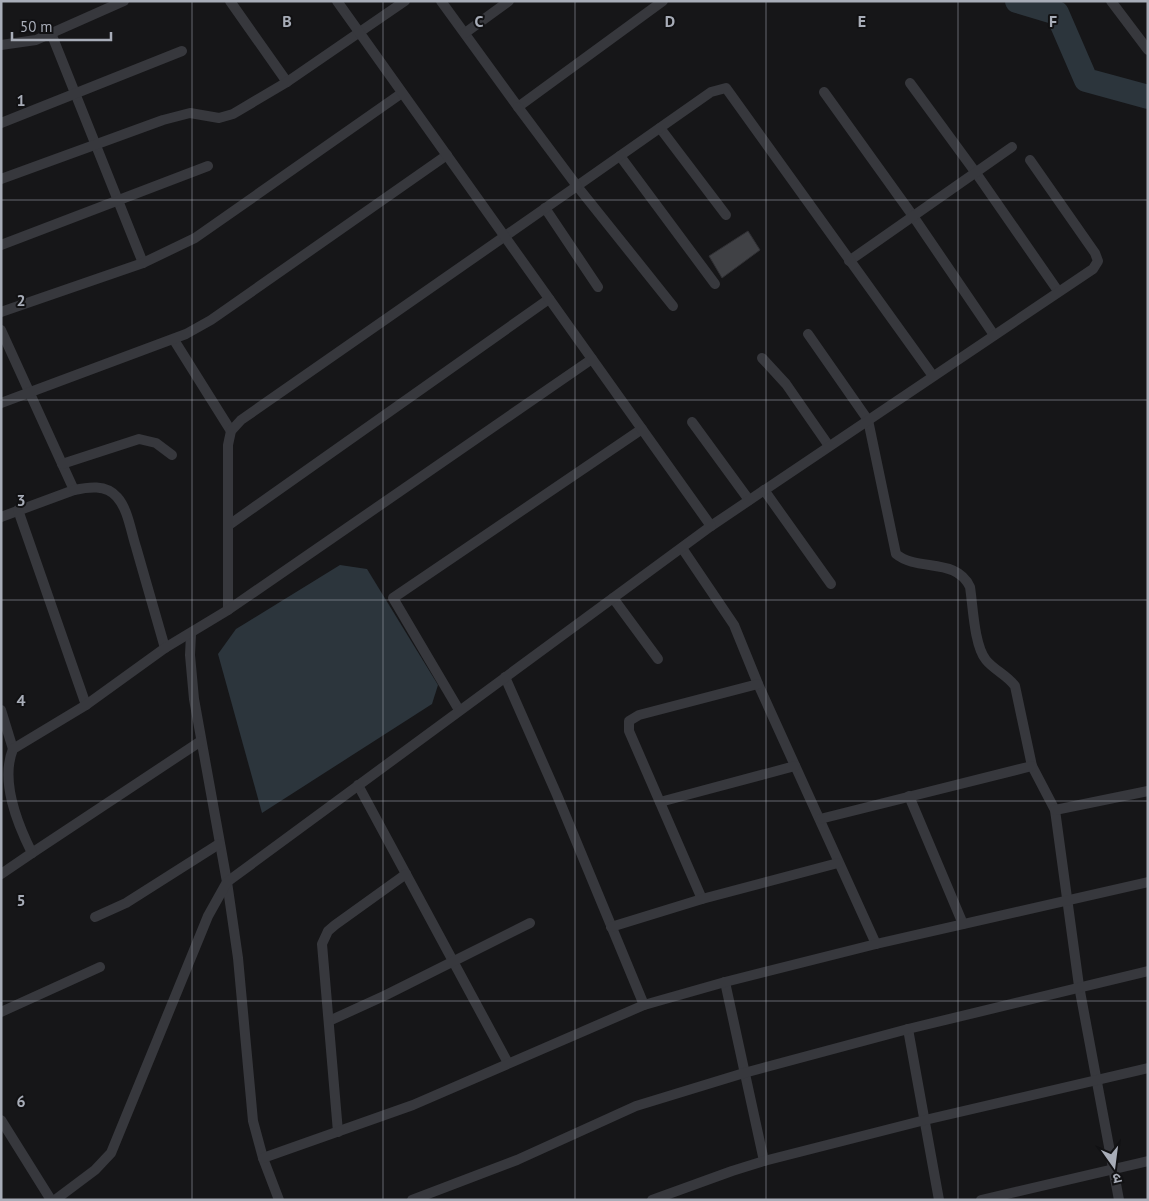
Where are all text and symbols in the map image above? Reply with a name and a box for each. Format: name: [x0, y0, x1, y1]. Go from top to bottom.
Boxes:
scale bar: [12, 10, 111, 42]
text: B: [282, 11, 292, 31]
text: C: [475, 11, 484, 31]
text: D: [665, 11, 675, 31]
text: E: [858, 11, 866, 31]
text: F: [1049, 11, 1057, 31]
text: 50 m: [20, 17, 53, 36]
text: 1: [16, 90, 26, 110]
text: 2: [16, 290, 26, 310]
text: 3: [16, 490, 26, 510]
text: 4: [16, 690, 26, 710]
text: 5: [16, 890, 26, 910]
text: 6: [16, 1091, 26, 1111]
north arrow: [1089, 1141, 1139, 1191]
text: उ: [1110, 1169, 1123, 1189]

